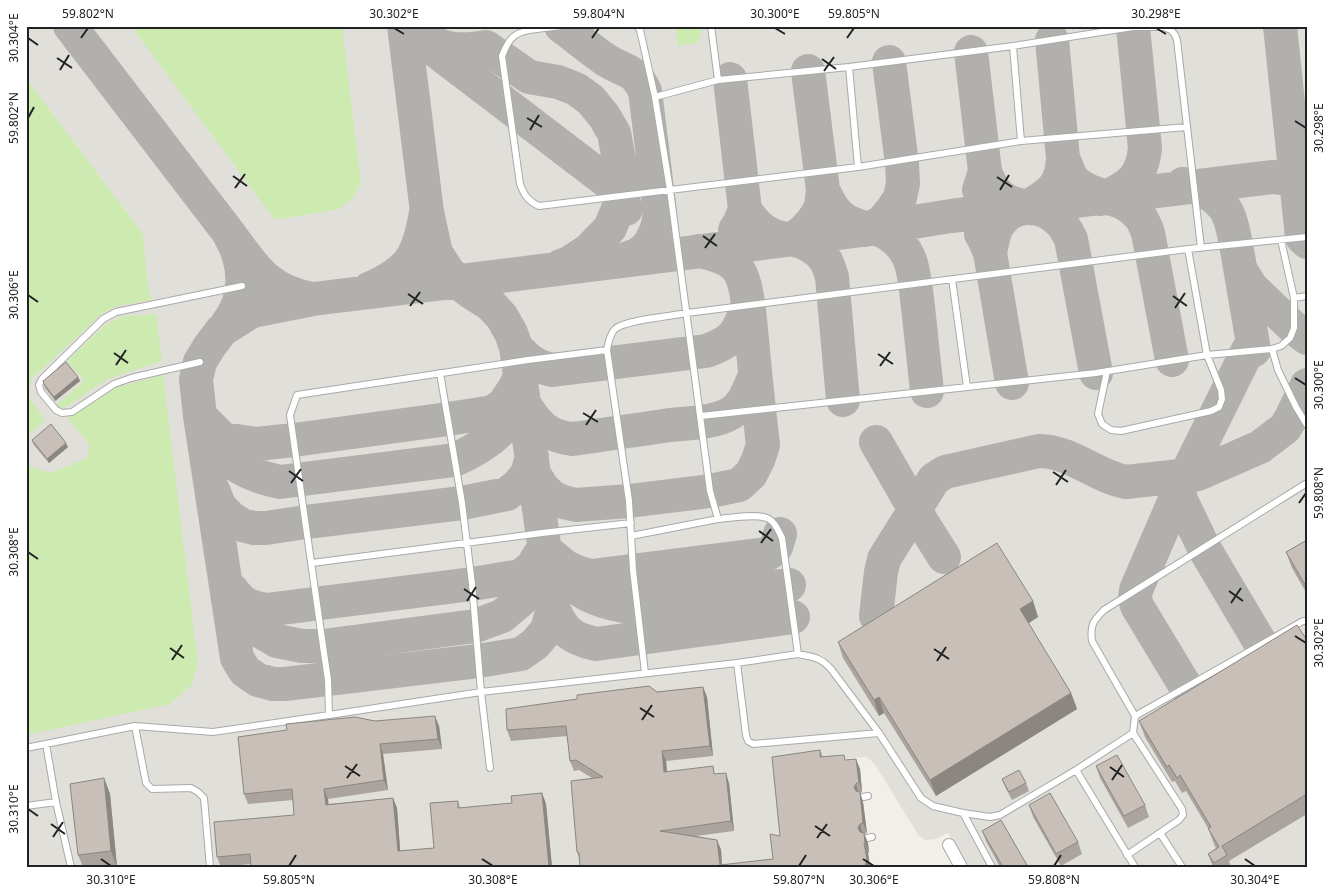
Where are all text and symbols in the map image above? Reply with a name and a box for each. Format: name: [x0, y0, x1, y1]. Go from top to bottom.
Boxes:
text: 59.802°N: [62, 5, 114, 22]
text: 30.302°E: [369, 5, 419, 22]
text: 59.804°N: [573, 5, 625, 22]
text: 30.300°E: [750, 5, 800, 22]
text: 59.805°N: [828, 5, 880, 22]
text: 30.298°E: [1131, 5, 1181, 22]
text: 30.304°E: [5, 13, 22, 63]
text: 59.802°N: [5, 92, 22, 144]
text: 30.298°E: [1310, 103, 1327, 153]
text: 30.306°E: [5, 270, 22, 320]
text: 30.300°E: [1310, 360, 1327, 410]
text: 59.808°N: [1310, 467, 1327, 519]
text: 30.308°E: [5, 527, 22, 577]
text: 30.302°E: [1310, 618, 1327, 668]
text: 30.310°E: [5, 784, 22, 834]
text: 30.310°E: [86, 871, 136, 888]
text: 59.805°N: [263, 871, 315, 888]
text: 30.308°E: [468, 871, 518, 888]
text: 59.807°N: [773, 871, 825, 888]
text: 30.306°E: [849, 871, 899, 888]
text: 59.808°N: [1028, 871, 1080, 888]
text: 30.304°E: [1230, 871, 1280, 888]

